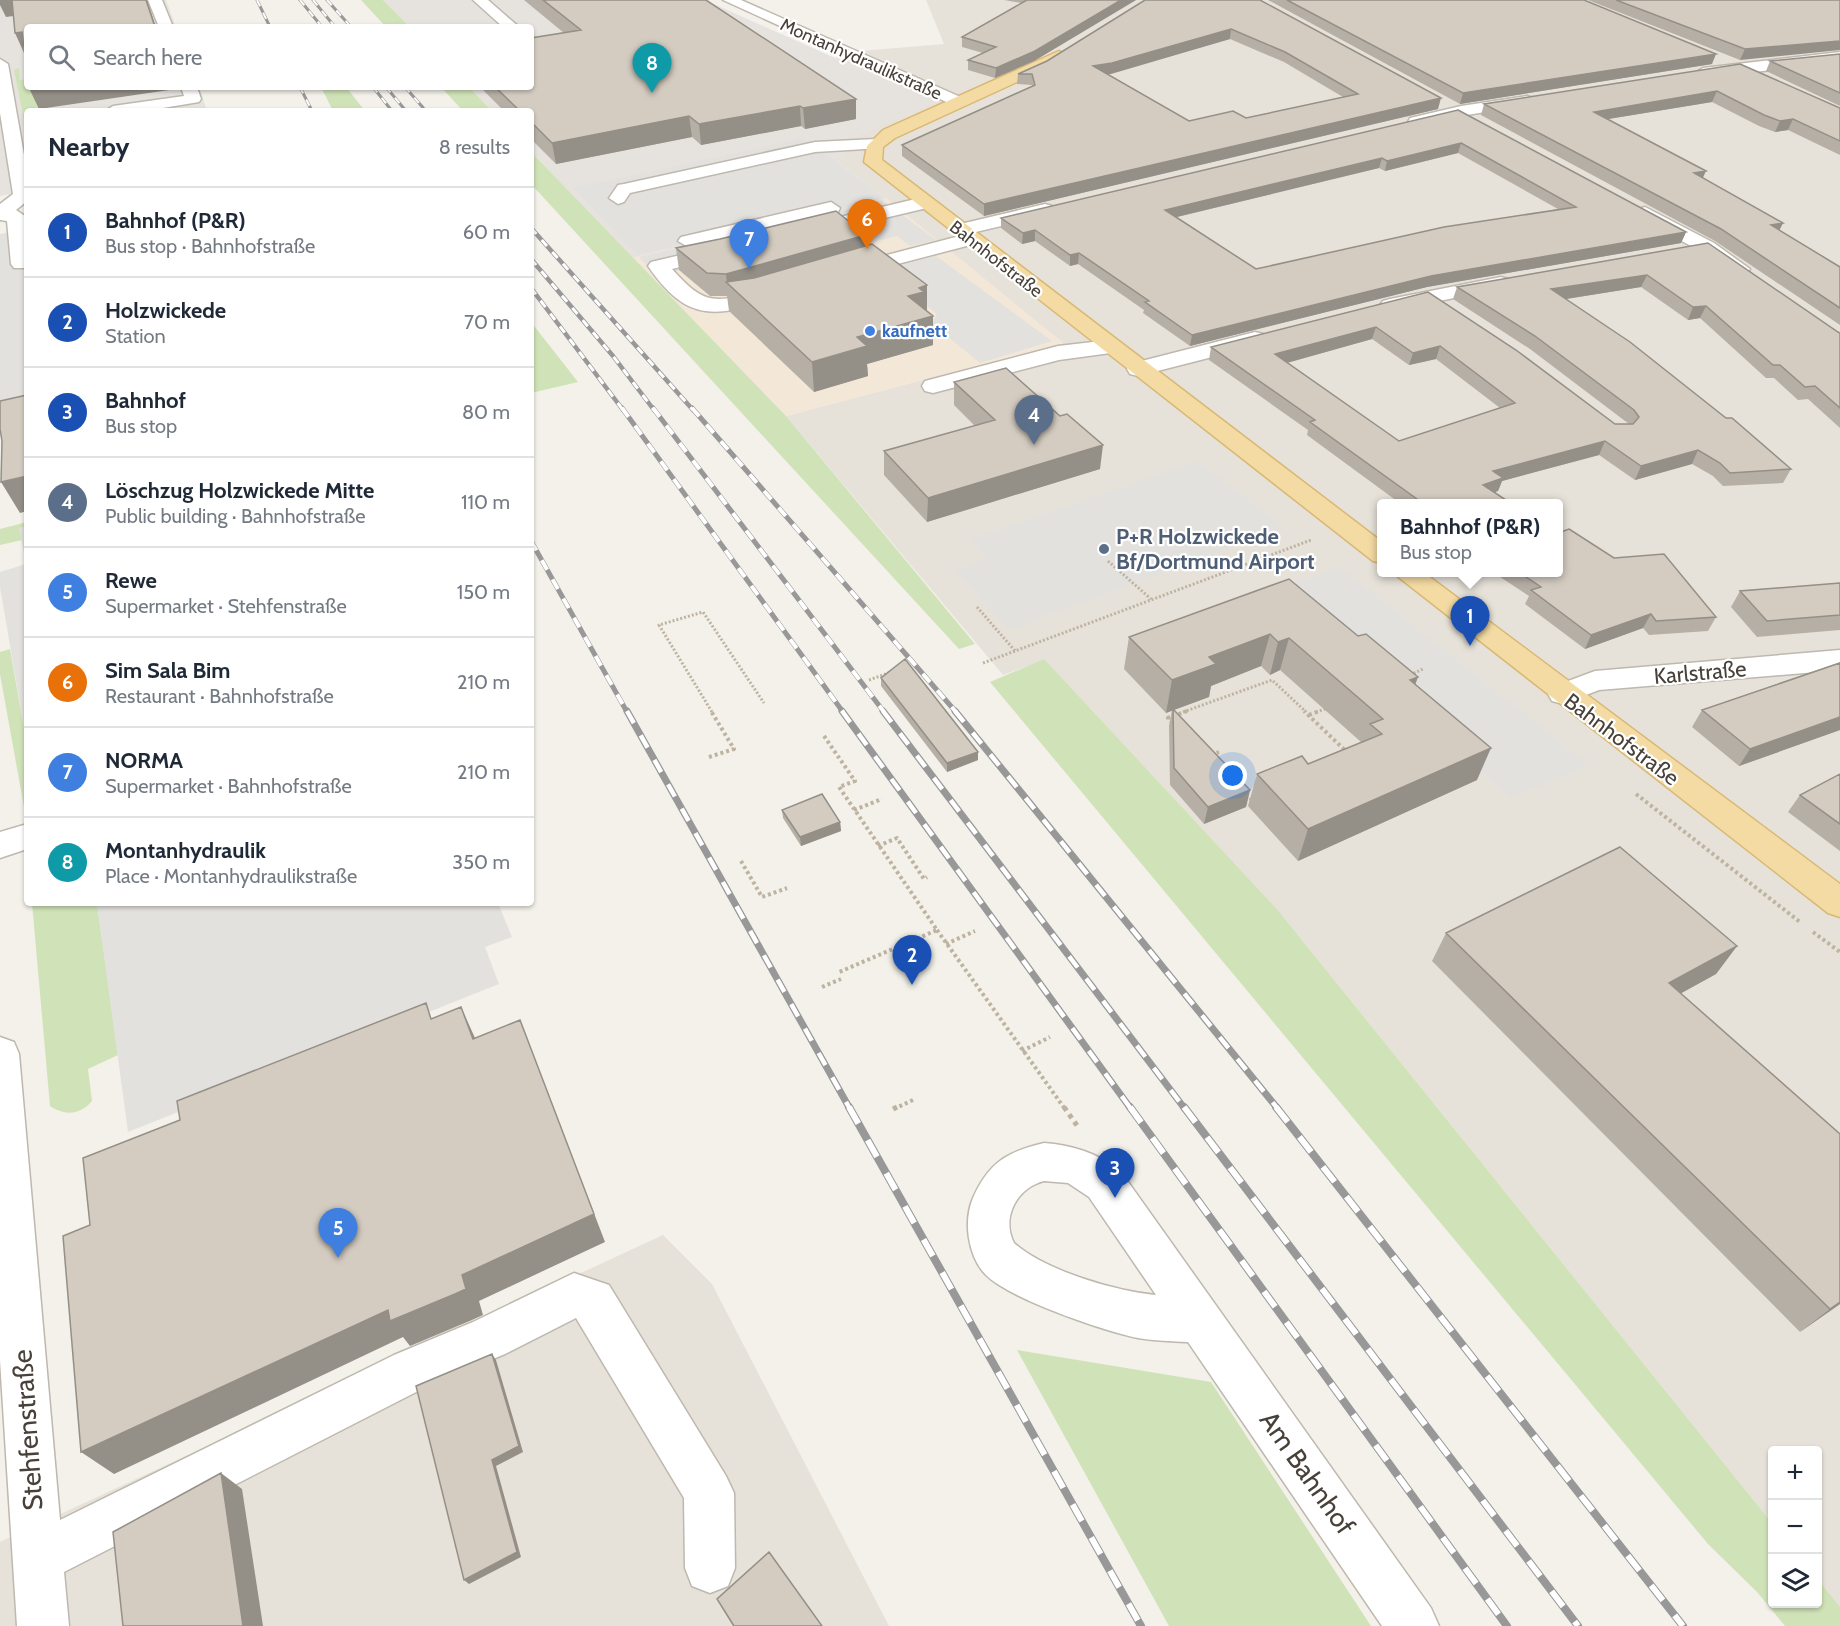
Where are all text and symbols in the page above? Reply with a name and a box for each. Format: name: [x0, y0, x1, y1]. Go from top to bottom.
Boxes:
street label: Montanhydraulikstraße: [777, 13, 945, 105]
search box: [24, 24, 534, 90]
icon: search: [45, 41, 78, 74]
text: Search here: [93, 44, 202, 71]
pin: 8: [632, 44, 672, 93]
text: Nearby: [48, 131, 129, 163]
text: 8 results: [439, 135, 510, 159]
pin: 6: [848, 200, 886, 249]
text: Bahnhof (P&R): [105, 207, 246, 234]
street label: Bahnhofstraße: [945, 216, 1047, 302]
text: 1: [64, 220, 71, 244]
text: 60 m: [463, 220, 510, 244]
pin: 7: [730, 220, 768, 269]
text: Bus stop · Bahnhofstraße: [105, 234, 315, 258]
text: Holzwickede: [105, 297, 226, 324]
text: 2: [62, 310, 73, 334]
text: 70 m: [464, 310, 510, 334]
place label: kaufnett: [882, 320, 947, 342]
text: Station: [105, 324, 166, 348]
marker: kaufnett: [863, 324, 877, 338]
text: Bahnhof: [105, 387, 186, 414]
pin: 4: [1014, 396, 1054, 445]
text: 3: [62, 400, 73, 424]
text: 80 m: [462, 400, 510, 424]
text: Bus stop: [105, 414, 177, 438]
text: Löschzug Holzwickede Mitte: [105, 477, 374, 504]
text: 4: [61, 490, 74, 514]
text: 110 m: [461, 490, 510, 514]
popup: [1377, 499, 1563, 577]
text: Public building · Bahnhofstraße: [105, 504, 366, 528]
text: Bahnhof (P&R): [1400, 513, 1540, 540]
place label: P+R Holzwickede Bf/Dortmund Airport: [1116, 523, 1315, 575]
text: Bus stop: [1400, 540, 1472, 564]
marker: P+R Holzwickede Bf/Dortmund Airport: [1097, 542, 1111, 556]
text: Rewe: [105, 567, 157, 594]
text: 5: [62, 580, 73, 604]
text: 150 m: [457, 580, 510, 604]
text: Supermarket · Stehfenstraße: [105, 594, 347, 618]
pin: 1: [1450, 596, 1490, 646]
street label: Karlstraße: [1653, 655, 1747, 690]
text: Sim Sala Bim: [105, 657, 230, 684]
text: 6: [62, 670, 73, 694]
text: 210 m: [457, 670, 510, 694]
text: Restaurant · Bahnhofstraße: [105, 684, 334, 708]
street label: Bahnhofstraße: [1559, 687, 1684, 791]
text: NORMA: [105, 747, 183, 774]
text: 7: [62, 760, 73, 784]
text: 210 m: [457, 760, 510, 784]
your location: [1218, 761, 1247, 790]
text: Supermarket · Bahnhofstraße: [105, 774, 352, 798]
text: Montanhydraulik: [105, 837, 266, 864]
text: 8: [61, 850, 74, 874]
text: 350 m: [452, 850, 510, 874]
text: Place · Montanhydraulikstraße: [105, 864, 357, 888]
pin: 2: [892, 936, 932, 985]
pin: 3: [1096, 1148, 1134, 1198]
pin: 5: [318, 1208, 358, 1258]
street label: Stehfenstraße: [5, 1348, 50, 1512]
street label: Am Bahnhof: [1253, 1404, 1362, 1541]
map controls: [1768, 1446, 1822, 1608]
button: +: [1768, 1446, 1822, 1500]
button: −: [1768, 1500, 1822, 1554]
button: layers: [1768, 1554, 1822, 1608]

